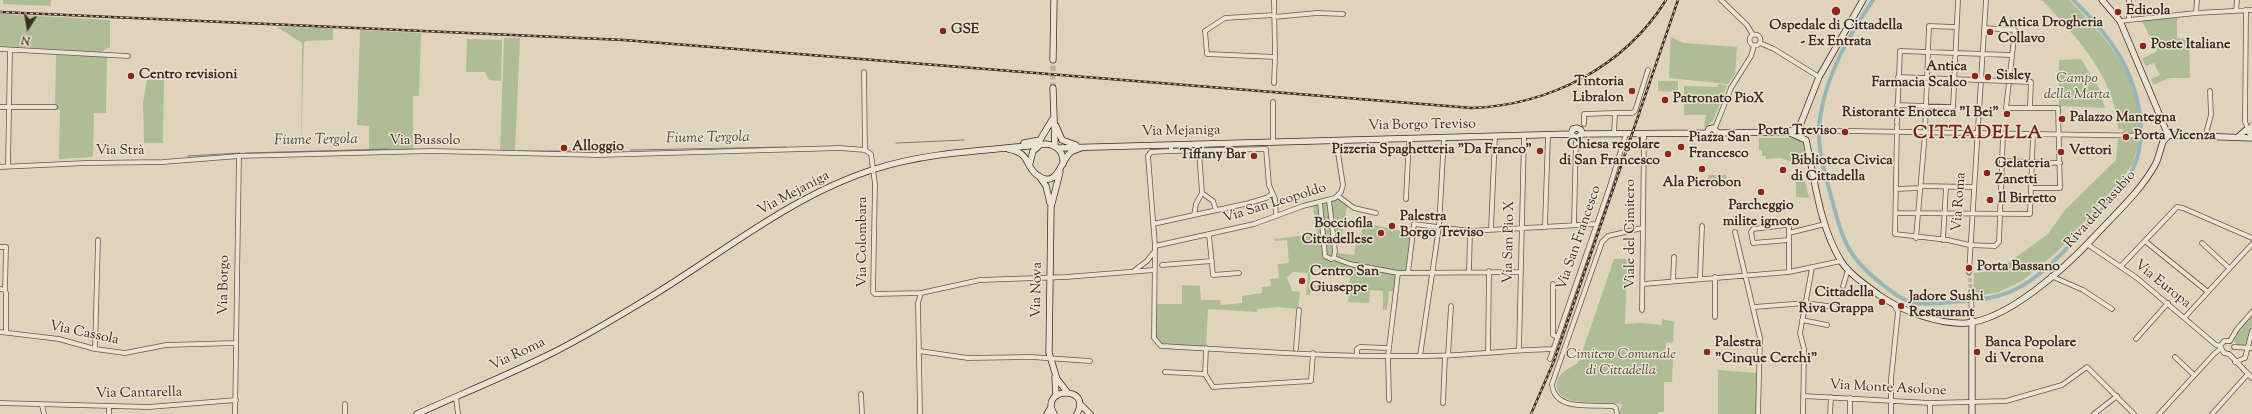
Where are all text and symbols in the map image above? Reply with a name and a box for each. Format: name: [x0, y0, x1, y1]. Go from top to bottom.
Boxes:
place label: Edicola: [2126, 4, 2171, 20]
marker: Ospedale di Cittadella - Ex Entrata: [1830, 5, 1842, 17]
marker: Edicola: [2113, 7, 2123, 17]
north arrow: [8, 8, 48, 48]
place label: Antica Drogheria Collavo: [1998, 16, 2103, 48]
place label: Ospedale di Cittadella - Ex Entrata: [1769, 19, 1903, 52]
place label: GSE: [951, 23, 979, 39]
marker: GSE: [938, 26, 948, 36]
marker: Antica Drogheria Collavo: [1985, 27, 1995, 37]
text: N: [20, 31, 32, 48]
place label: Poste Italiane: [2151, 38, 2231, 54]
marker: Poste Italiane: [2138, 41, 2148, 51]
place label: Antica Farmacia Scalco: [1871, 60, 1967, 92]
place label: Centro revisioni: [139, 68, 237, 84]
place label: Sisley: [1996, 69, 2031, 85]
marker: Centro revisioni: [126, 71, 136, 81]
marker: Antica Farmacia Scalco: [1970, 71, 1980, 81]
marker: Sisley: [1983, 72, 1993, 82]
park label: Campo della Marta: [2044, 72, 2110, 104]
place label: Tintoria Libralon: [1573, 75, 1624, 108]
marker: Tintoria Libralon: [1627, 86, 1637, 96]
place label: Patronato PioX: [1673, 92, 1764, 108]
marker: Patronato PioX: [1660, 95, 1670, 105]
place label: Ristorante Enoteca "I Bei": [1842, 106, 1999, 122]
marker: Ristorante Enoteca "I Bei": [2002, 109, 2012, 119]
place label: Palazzo Mantegna: [2070, 111, 2176, 127]
marker: Palazzo Mantegna: [2057, 114, 2067, 124]
street label: Via Borgo Treviso: [1368, 117, 1476, 135]
street label: Via Mejaniga: [1141, 123, 1221, 141]
place label: Porta Treviso: [1758, 124, 1837, 140]
district label: CITTADELLA: [1913, 124, 2043, 146]
marker: Porta Treviso: [1840, 127, 1850, 137]
water label: Fiume Tergola: [666, 129, 750, 149]
place label: Porta Vicenza: [2134, 129, 2216, 145]
water label: Fiume Tergola: [274, 131, 358, 151]
place label: Piazza San Francesco: [1689, 131, 1750, 164]
marker: Porta Vicenza: [2121, 132, 2131, 142]
street label: Via Bussolo: [390, 134, 460, 150]
place label: Chiesa regolare di San Francesco: [1559, 138, 1660, 170]
place label: Alloggio: [572, 140, 624, 156]
marker: Piazza San Francesco: [1676, 142, 1686, 152]
marker: Alloggio: [559, 143, 569, 153]
place label: Pizzeria Spaghetteria "Da Franco": [1332, 143, 1532, 159]
street label: Via Strà: [96, 144, 144, 160]
place label: Vettori: [2069, 144, 2112, 160]
marker: Pizzeria Spaghetteria "Da Franco": [1535, 146, 1545, 156]
marker: Vettori: [2056, 147, 2066, 157]
place label: Tiffany Bar: [1180, 148, 1246, 164]
marker: Chiesa regolare di San Francesco: [1663, 149, 1673, 159]
marker: Tiffany Bar: [1249, 151, 1259, 161]
place label: Biblioteca Civica di Cittadella: [1791, 154, 1893, 186]
place label: Gelateria Zanetti: [1995, 157, 2050, 190]
marker: Ala Pierobon: [1697, 164, 1707, 174]
marker: Biblioteca Civica di Cittadella: [1778, 165, 1788, 175]
street label: Via Mejaniga: [755, 168, 833, 220]
marker: Gelateria Zanetti: [1982, 168, 1992, 178]
street label: Riva del Pasubio: [2062, 168, 2140, 252]
street label: Via Roma: [1950, 172, 1970, 232]
place label: Ala Pierobon: [1662, 176, 1742, 192]
street label: Viale del Cimitero: [1624, 179, 1640, 289]
street label: Via San Leopoldo: [1221, 180, 1329, 228]
street label: Via San Francesco: [1554, 183, 1606, 293]
marker: Parcheggio milite ignoto: [1756, 187, 1766, 197]
place label: Il Birretto: [1998, 192, 2056, 208]
marker: Il Birretto: [1985, 195, 1995, 205]
street label: Via Colombara: [856, 197, 872, 287]
place label: Parcheggio milite ignoto: [1723, 199, 1799, 232]
street label: Via San Pio X: [1501, 201, 1519, 283]
place label: Palestra Borgo Treviso: [1400, 210, 1484, 242]
place label: Bocciofila Cittadellese: [1302, 217, 1373, 250]
marker: Palestra Borgo Treviso: [1387, 221, 1397, 231]
marker: Bocciofila Cittadellese: [1376, 228, 1386, 238]
street label: Via Borgo: [216, 255, 234, 315]
street label: Via Europa: [2131, 257, 2193, 313]
place label: Porta Bassano: [1977, 260, 2060, 276]
street label: Via Nova: [1029, 262, 1047, 318]
marker: Porta Bassano: [1964, 263, 1974, 273]
place label: Centro San Giuseppe: [1310, 265, 1379, 298]
marker: Centro San Giuseppe: [1297, 276, 1307, 286]
place label: Cittadella Riva Grappa: [1798, 286, 1874, 318]
place label: Jadore Sushi Restaurant: [1909, 290, 1984, 322]
marker: Cittadella Riva Grappa: [1877, 297, 1887, 307]
marker: Jadore Sushi Restaurant: [1896, 301, 1906, 311]
street label: Via Cassola: [48, 318, 120, 350]
street label: Via Roma: [488, 335, 548, 375]
place label: Palestra "Cinque Cerchi": [1715, 336, 1817, 368]
place label: Banca Popolare di Verona: [1985, 336, 2076, 368]
marker: Palestra "Cinque Cerchi": [1702, 347, 1712, 357]
marker: Banca Popolare di Verona: [1972, 347, 1982, 357]
park label: Cimitero Comunale di Cittadella: [1566, 348, 1676, 380]
street label: Via Monte Asolone: [1829, 378, 1947, 400]
street label: Via Cantarella: [96, 385, 182, 403]

